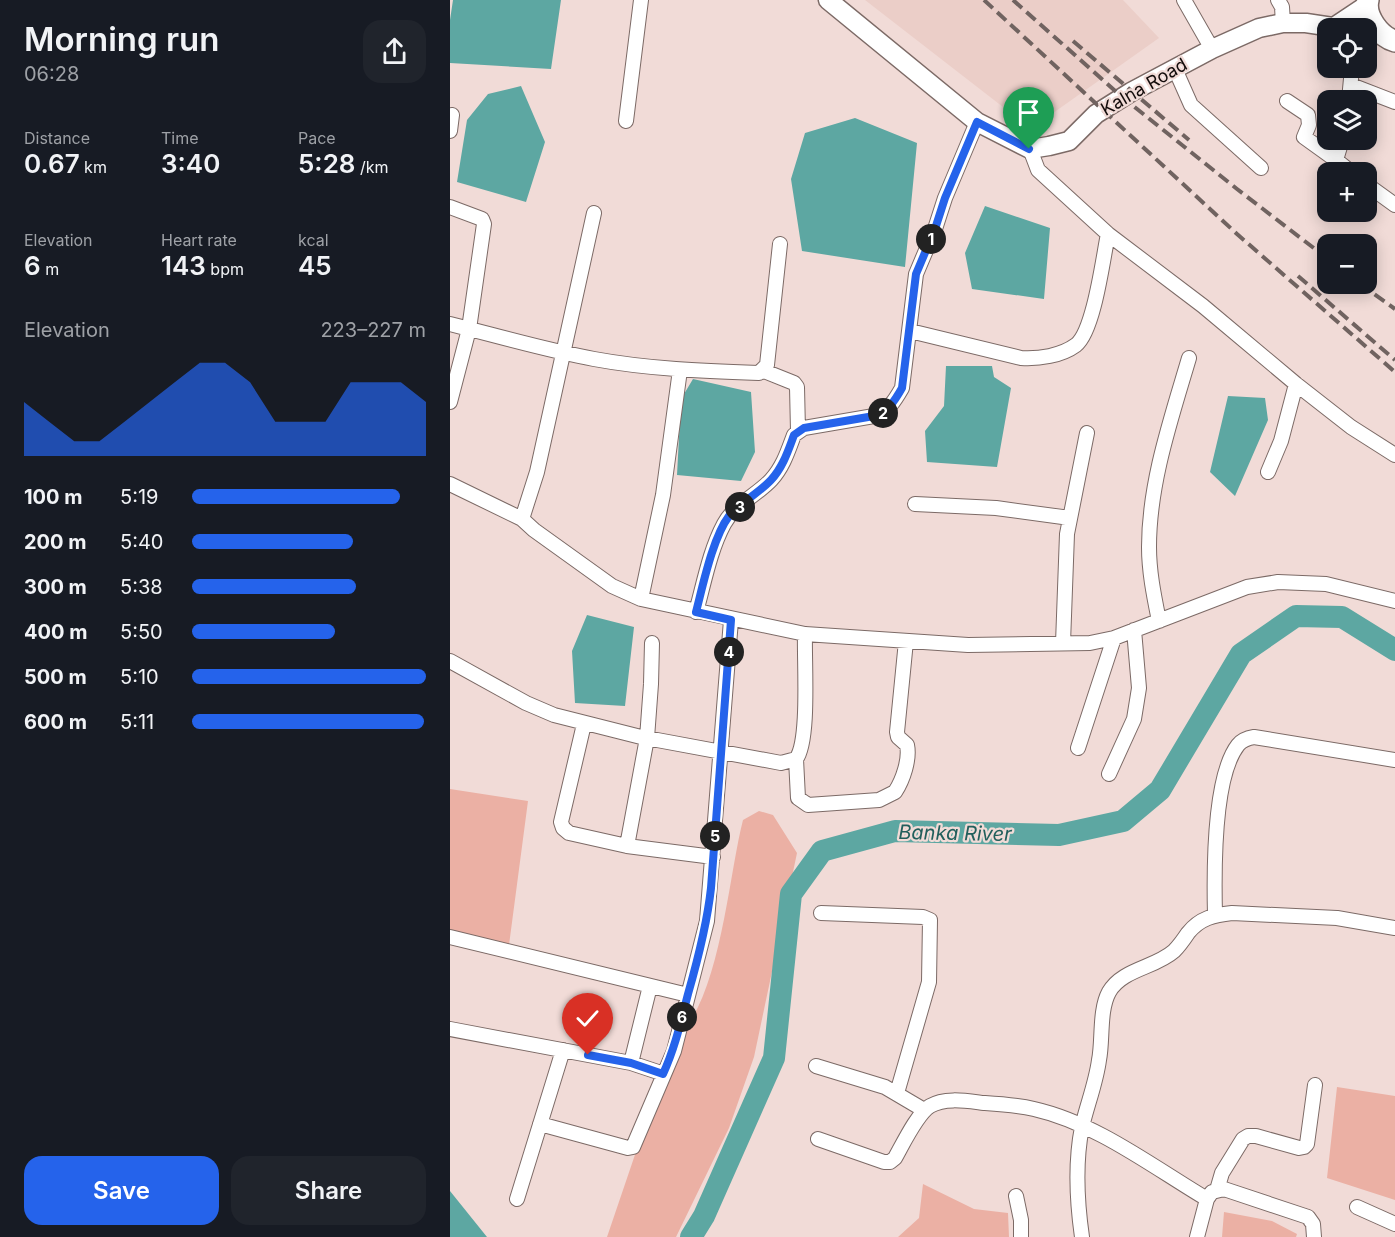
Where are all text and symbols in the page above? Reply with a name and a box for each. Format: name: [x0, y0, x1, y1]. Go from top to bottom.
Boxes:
map controls: [1317, 18, 1377, 294]
button: locate: [1317, 18, 1377, 78]
text: Morning run: [24, 19, 219, 59]
button: share: [363, 20, 426, 83]
street label: Kalna Road: [1097, 54, 1190, 120]
text: 06:28: [24, 62, 79, 86]
pin: [1003, 87, 1054, 149]
button: layers: [1317, 90, 1377, 150]
icon: arrive: [1012, 96, 1045, 129]
text: Distance: [24, 128, 90, 148]
text: Time: [161, 128, 199, 148]
text: Pace: [298, 128, 336, 148]
text: 0.67: [24, 148, 80, 179]
text: 3:40: [161, 148, 220, 179]
text: 5:28: [298, 148, 355, 179]
text: km: [80, 157, 107, 177]
text: /km: [355, 157, 389, 177]
button: +: [1317, 162, 1377, 222]
pin: 1: [916, 224, 946, 254]
text: 1: [928, 229, 934, 249]
text: Elevation: [24, 230, 93, 250]
text: Heart rate: [161, 230, 237, 250]
text: kcal: [298, 230, 329, 250]
button: −: [1317, 234, 1377, 294]
text: 6: [24, 250, 41, 281]
text: 143: [161, 250, 206, 281]
text: 45: [298, 250, 332, 281]
text: m: [41, 259, 59, 279]
text: bpm: [206, 259, 244, 279]
text: Elevation: [24, 318, 110, 342]
text: 223–227 m: [320, 318, 426, 342]
pin: 2: [868, 398, 898, 428]
text: 2: [878, 403, 888, 423]
text: 100 m: [24, 485, 83, 509]
text: 5:19: [120, 485, 158, 509]
pin: 3: [725, 492, 755, 522]
text: 3: [735, 497, 745, 517]
text: 200 m: [24, 530, 87, 554]
text: 5:40: [120, 530, 163, 554]
text: 300 m: [24, 575, 87, 599]
text: 5:38: [120, 575, 163, 599]
text: 400 m: [24, 620, 88, 644]
text: 5:50: [120, 620, 163, 644]
pin: 4: [714, 637, 744, 667]
text: 4: [724, 642, 734, 662]
text: 500 m: [24, 665, 87, 689]
text: 5:10: [120, 665, 159, 689]
text: 600 m: [24, 710, 87, 734]
text: 5:11: [120, 710, 154, 734]
water label: Banka River: [898, 820, 1012, 846]
pin: 5: [700, 821, 730, 851]
text: 5: [710, 826, 720, 846]
pin: [562, 993, 613, 1055]
icon: check: [571, 1002, 604, 1035]
pin: 6: [667, 1002, 697, 1032]
text: 6: [677, 1007, 687, 1027]
button: Save: [24, 1156, 219, 1225]
button: Share: [231, 1156, 426, 1225]

